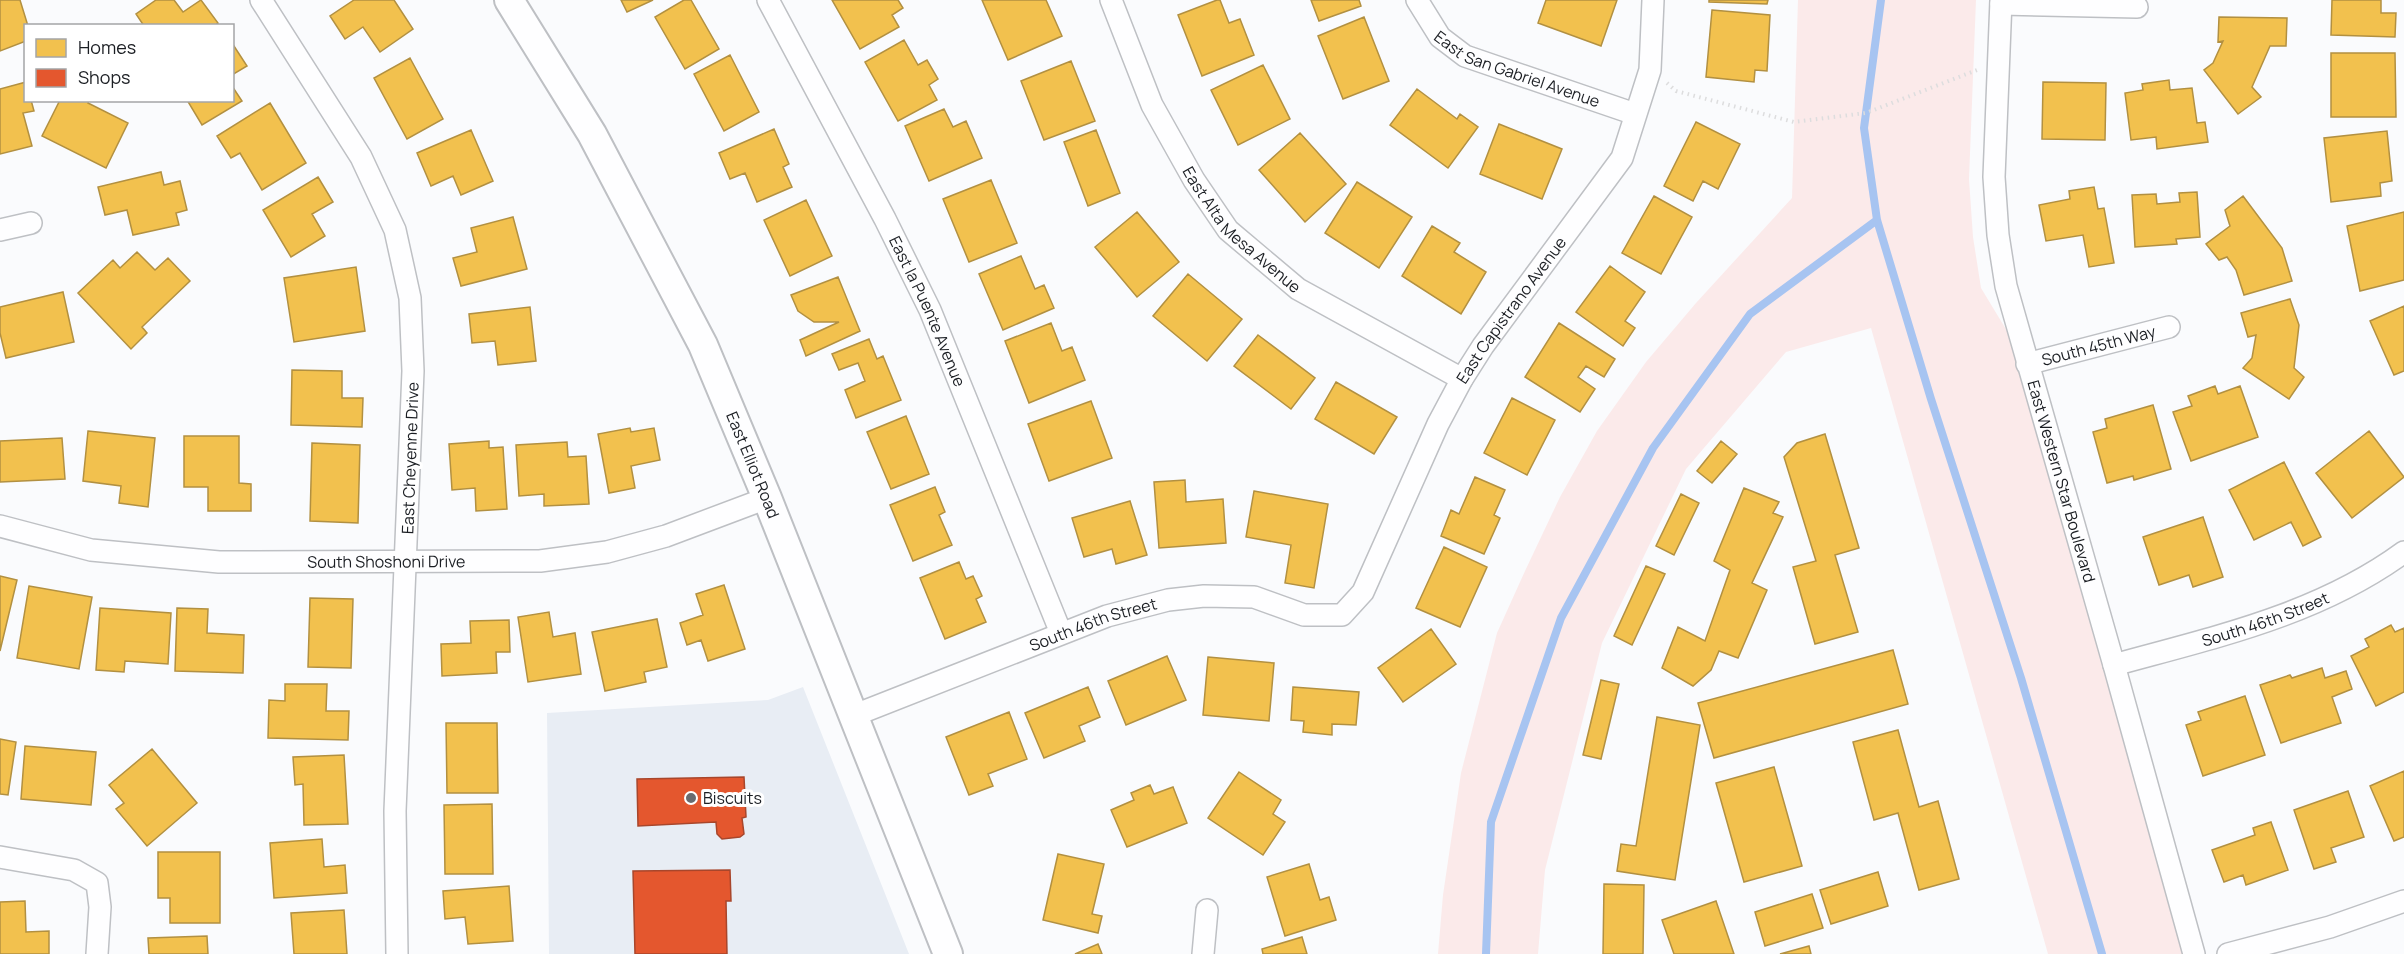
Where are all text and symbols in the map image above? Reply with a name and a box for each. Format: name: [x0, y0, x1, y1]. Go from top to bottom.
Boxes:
legend: [24, 24, 234, 102]
street label: East San Gabriel Avenue: [1430, 26, 1603, 112]
text: Homes: [78, 35, 136, 59]
text: Shops: [78, 65, 130, 89]
street label: East Alta Mesa Avenue: [1178, 162, 1306, 298]
street label: East la Puente Avenue: [884, 232, 971, 390]
street label: East Capistrano Avenue: [1451, 232, 1571, 388]
street label: South 45th Way: [2039, 320, 2158, 371]
street label: East Western Star Boulevard: [2022, 378, 2101, 585]
street label: East Cheyenne Drive: [396, 382, 424, 534]
street label: East Elliot Road: [721, 408, 785, 521]
street label: South Shoshoni Drive: [307, 550, 465, 573]
street label: South 46th Street: [2199, 586, 2332, 652]
street label: South 46th Street: [1026, 592, 1159, 656]
place label: Biscuits: [703, 787, 762, 809]
marker: Biscuits: [684, 791, 698, 805]

